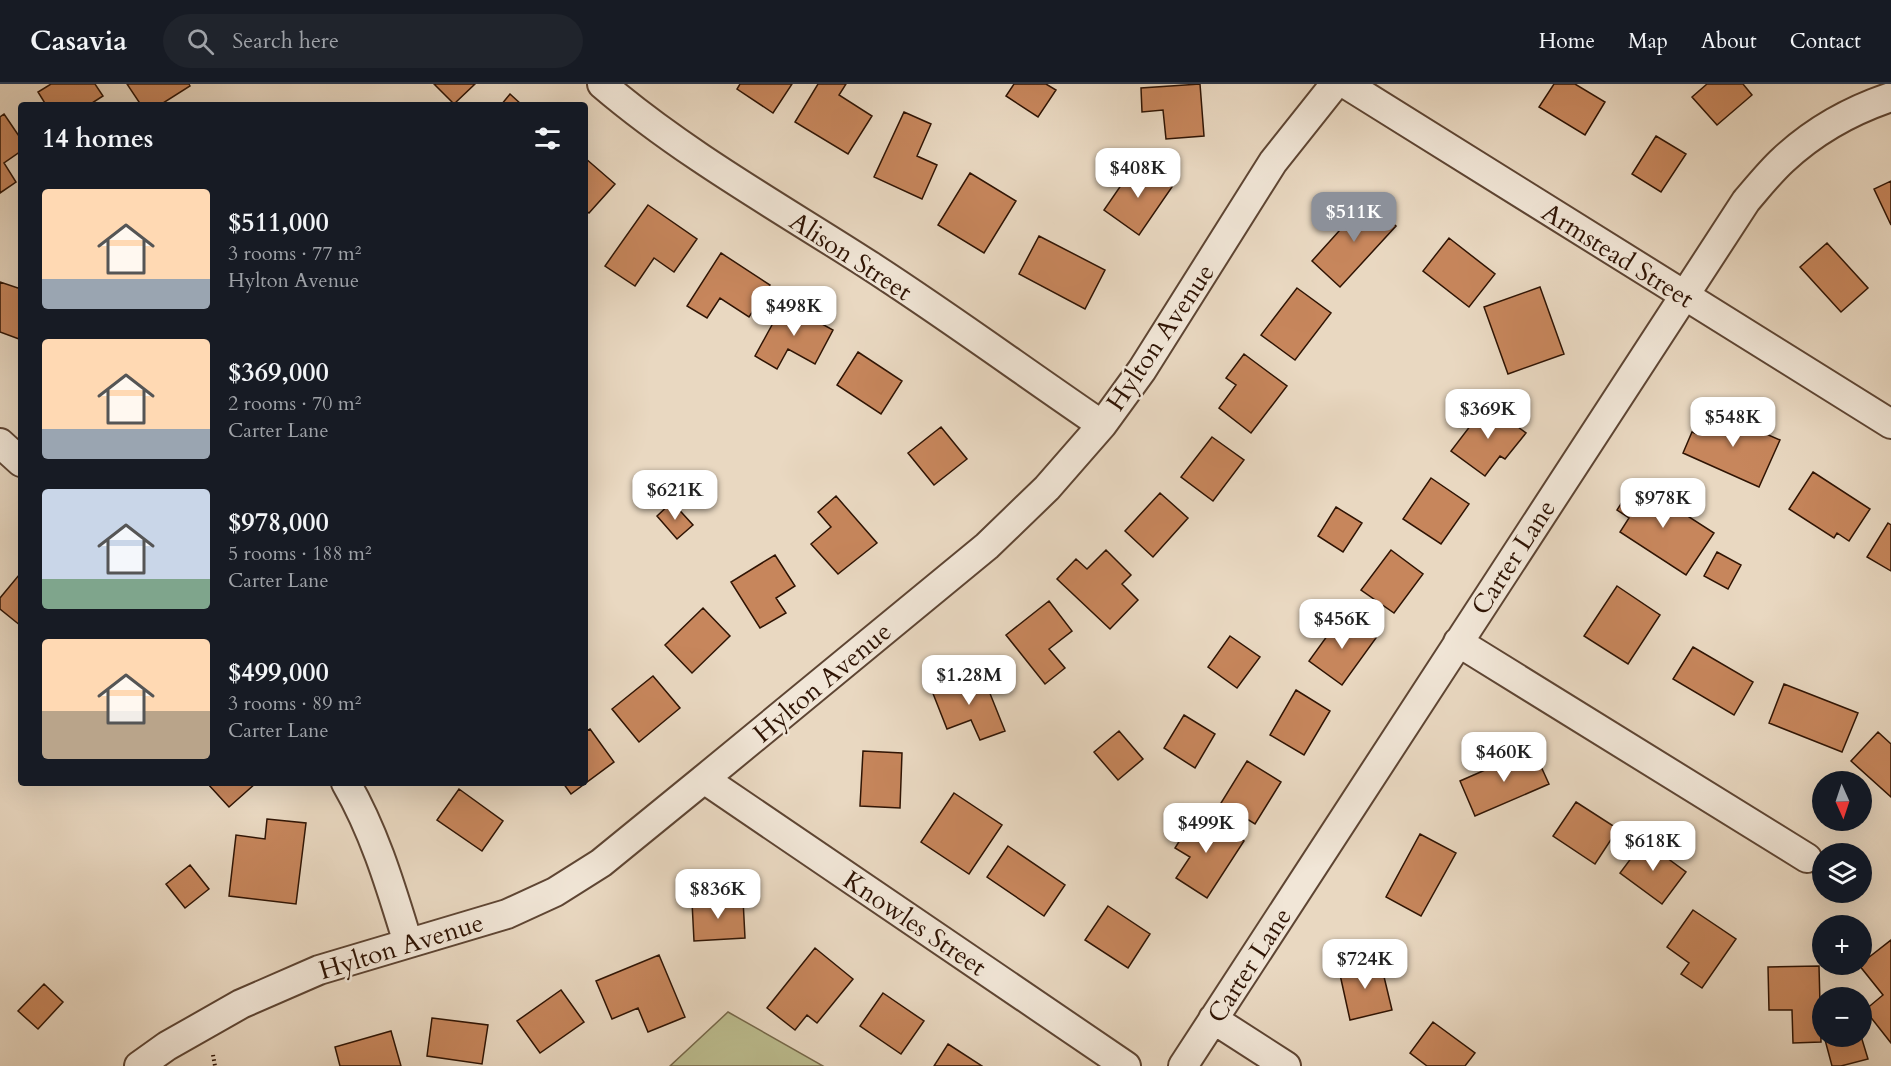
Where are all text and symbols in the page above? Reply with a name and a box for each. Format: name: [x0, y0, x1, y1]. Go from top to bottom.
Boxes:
search box: [163, 14, 583, 68]
text: Casavia: [30, 22, 127, 60]
icon: search: [184, 25, 217, 58]
text: Search here: [232, 26, 339, 56]
text: Home: [1539, 27, 1595, 56]
text: Map: [1628, 27, 1668, 56]
text: About: [1701, 27, 1757, 56]
text: Contact: [1790, 27, 1861, 56]
text: 14 homes: [42, 121, 153, 156]
icon: filters: [531, 122, 564, 155]
pin: $408K: [1096, 148, 1180, 199]
text: $408K: [1109, 154, 1167, 181]
pin: $511K: [1312, 192, 1396, 243]
street label: Armstead Street: [1535, 195, 1700, 316]
text: $511K: [1325, 198, 1383, 225]
street label: Alison Street: [783, 204, 919, 309]
text: $511,000: [228, 205, 329, 240]
icon: home: [90, 213, 162, 285]
text: 3 rooms · 77 m²: [228, 240, 361, 267]
street label: Hylton Avenue: [1098, 257, 1223, 418]
text: Hylton Avenue: [228, 267, 359, 294]
pin: $498K: [752, 286, 836, 337]
text: $498K: [765, 292, 823, 319]
text: $369,000: [228, 355, 329, 390]
icon: home: [90, 363, 162, 435]
pin: $369K: [1446, 389, 1530, 440]
text: 2 rooms · 70 m²: [228, 390, 361, 417]
text: $369K: [1459, 395, 1517, 422]
pin: $548K: [1691, 397, 1775, 448]
text: $548K: [1704, 403, 1762, 430]
text: Carter Lane: [228, 417, 329, 444]
pin: $621K: [633, 470, 717, 521]
text: $621K: [646, 476, 704, 503]
pin: $978K: [1621, 478, 1705, 529]
text: $978K: [1634, 484, 1692, 511]
street label: Carter Lane: [1463, 493, 1564, 622]
text: $978,000: [228, 505, 329, 540]
icon: home: [90, 513, 162, 585]
text: 5 rooms · 188 m²: [228, 540, 372, 567]
text: Carter Lane: [228, 567, 329, 594]
pin: $456K: [1300, 599, 1384, 650]
text: $456K: [1313, 605, 1371, 632]
street label: Hylton Avenue: [746, 614, 899, 751]
text: $499,000: [228, 655, 329, 690]
pin: $1.28M: [920, 655, 1018, 706]
text: $1.28M: [936, 661, 1002, 688]
icon: home: [90, 663, 162, 735]
text: 3 rooms · 89 m²: [228, 690, 361, 717]
text: Carter Lane: [228, 717, 329, 744]
pin: $460K: [1462, 732, 1546, 783]
text: $460K: [1475, 738, 1533, 765]
north arrow: [1812, 771, 1872, 831]
map controls: [1812, 771, 1872, 1047]
pin: $499K: [1164, 803, 1248, 854]
text: $499K: [1177, 809, 1235, 836]
pin: $618K: [1611, 821, 1695, 872]
text: $618K: [1624, 827, 1682, 854]
button: layers: [1812, 843, 1872, 903]
street label: Knowles Street: [836, 863, 993, 984]
pin: $836K: [676, 869, 760, 920]
text: $836K: [689, 875, 747, 902]
street label: Carter Lane: [1199, 901, 1300, 1030]
street label: Hylton Avenue: [315, 905, 488, 988]
button: +: [1812, 915, 1872, 975]
pin: $724K: [1323, 939, 1407, 990]
text: $724K: [1336, 945, 1394, 972]
button: −: [1812, 987, 1872, 1047]

